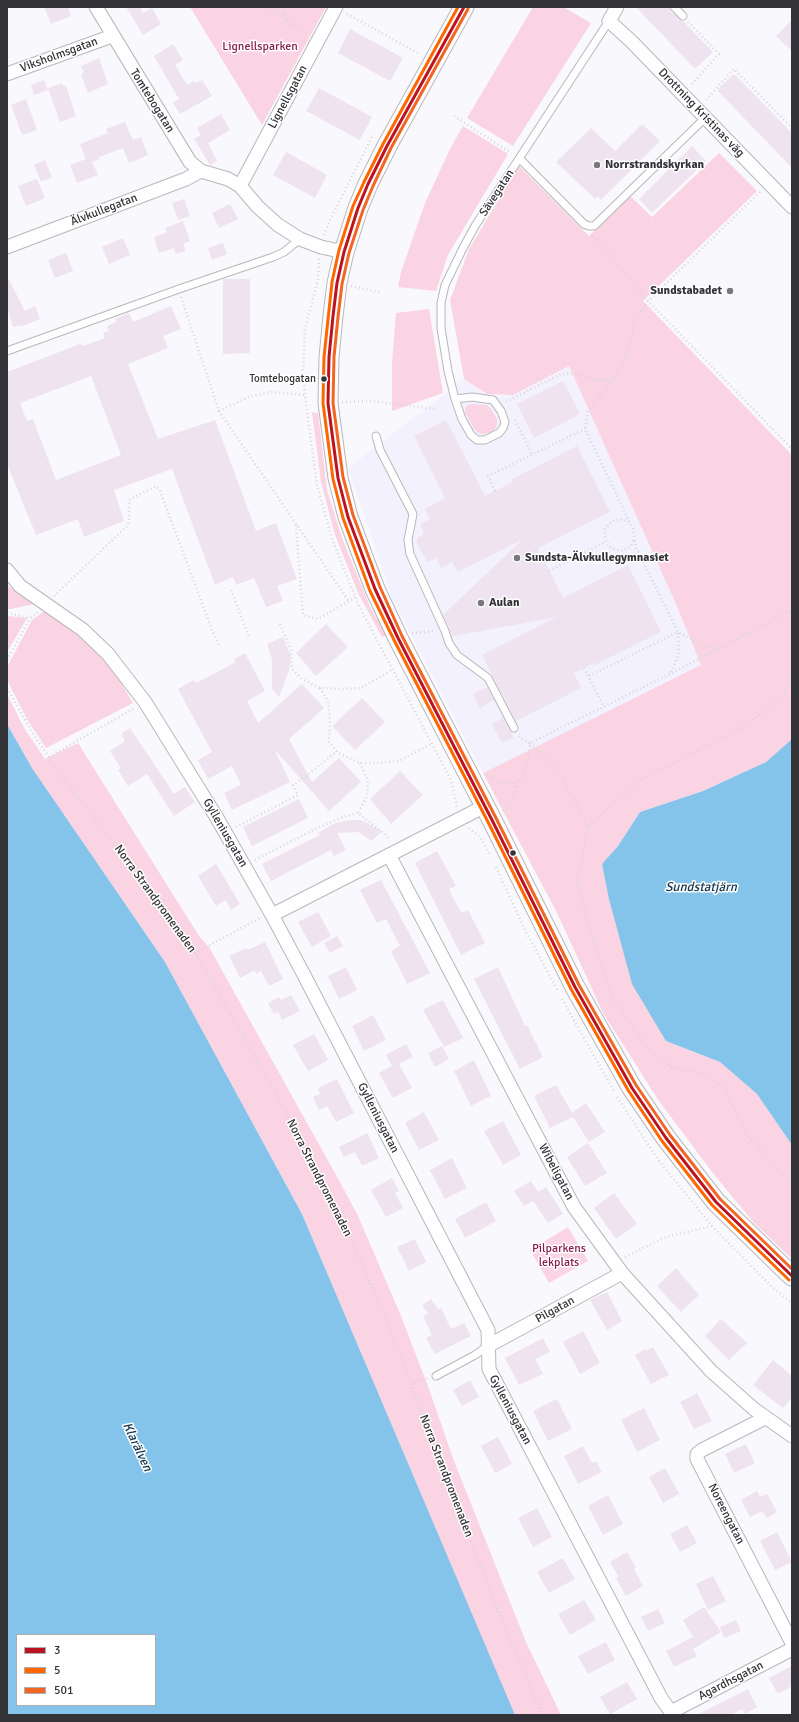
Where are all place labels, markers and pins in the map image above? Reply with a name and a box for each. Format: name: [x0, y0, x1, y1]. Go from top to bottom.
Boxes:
place label: Norrstrandskyrkan: [605, 158, 704, 172]
marker: Norrstrandskyrkan: [592, 160, 602, 170]
place label: Sundstabadet: [650, 284, 722, 298]
marker: Sundstabadet: [725, 286, 735, 296]
place label: Tomtebogatan: [250, 372, 316, 386]
marker: Tomtebogatan: [319, 374, 329, 384]
place label: Sundsta-Älvkullegymnasiet: [525, 551, 669, 565]
marker: Sundsta-Älvkullegymnasiet: [512, 553, 522, 563]
place label: Aulan: [489, 596, 520, 610]
marker: Aulan: [476, 598, 486, 608]
unlabelled marker: [508, 848, 518, 858]

